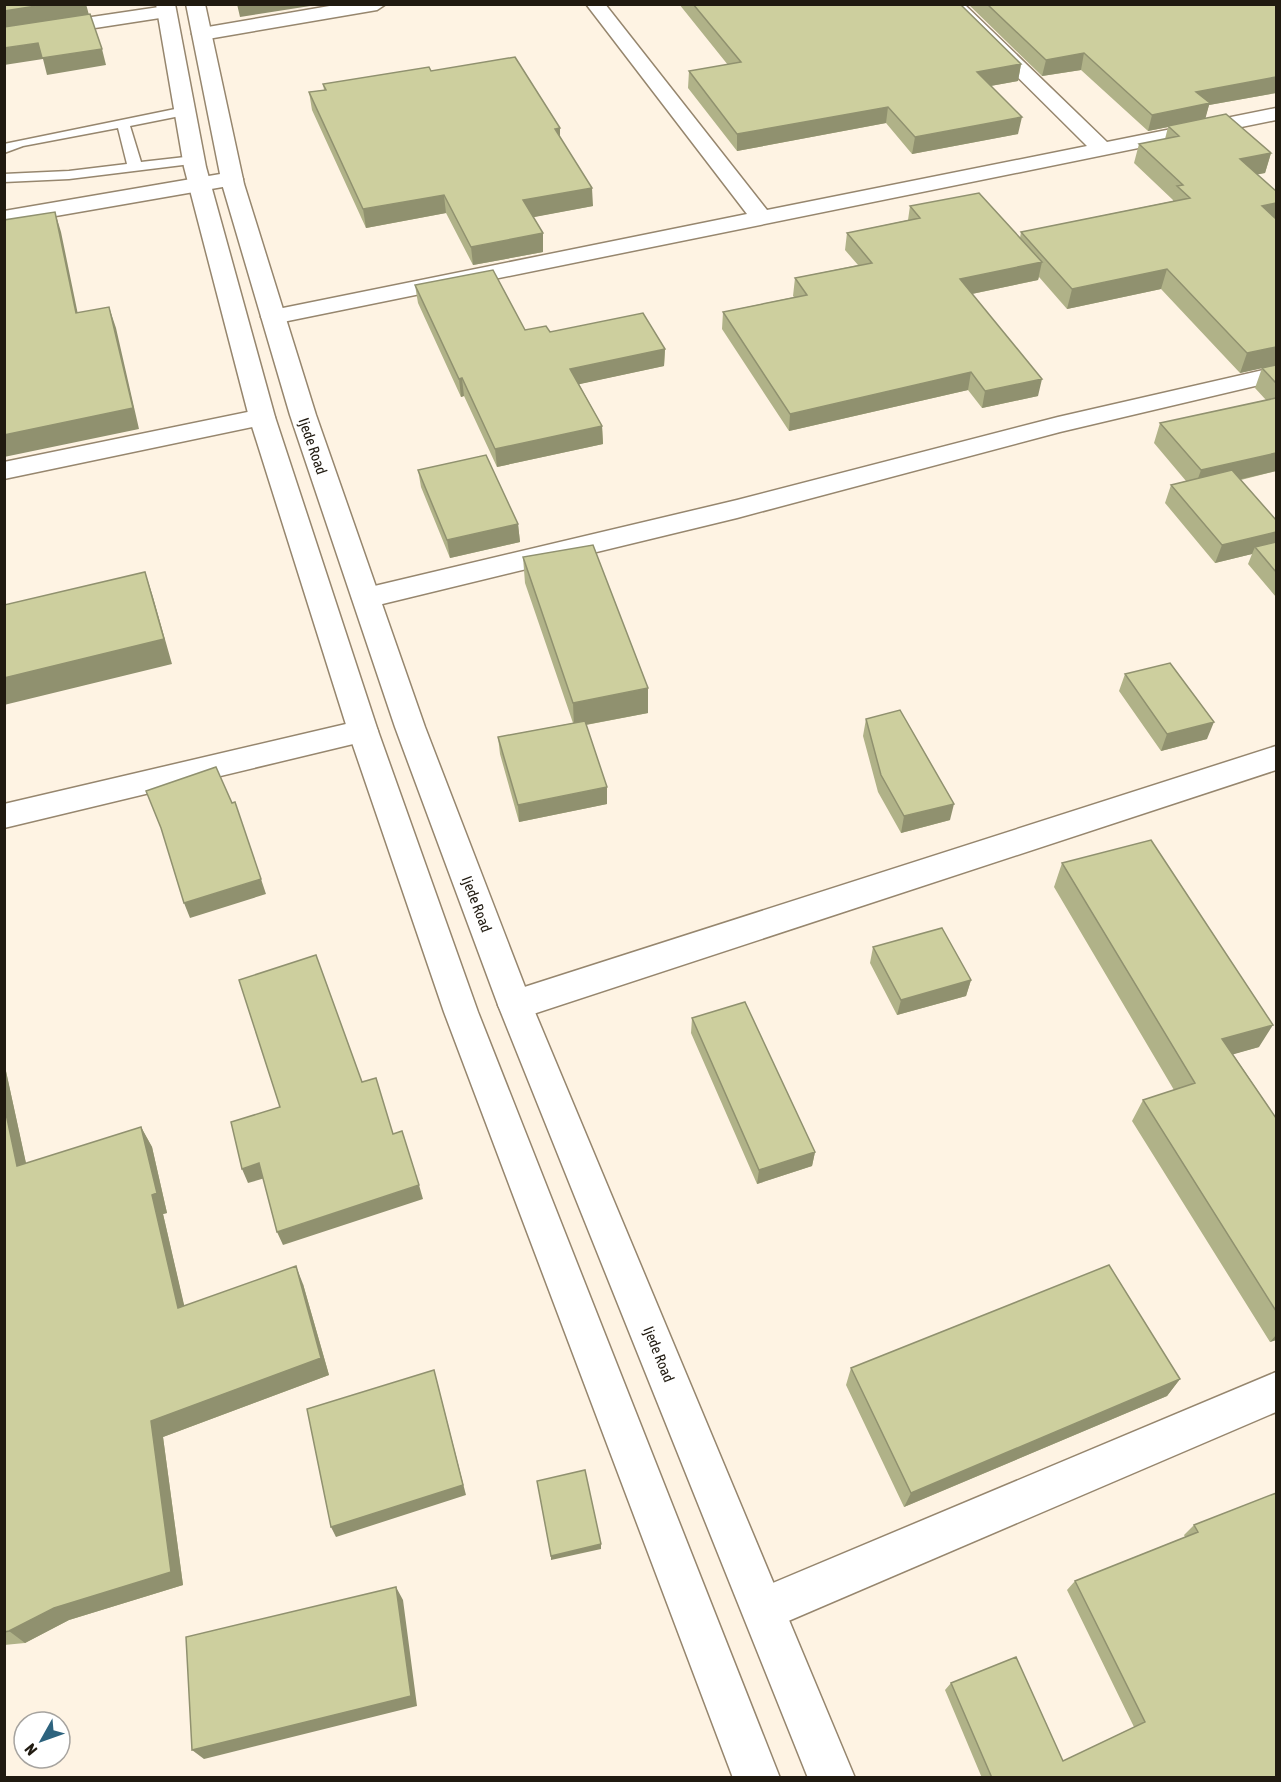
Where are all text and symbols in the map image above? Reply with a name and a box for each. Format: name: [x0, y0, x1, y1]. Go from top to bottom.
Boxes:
street label: Ijede Road: [295, 416, 331, 476]
street label: Ijede Road: [459, 874, 495, 934]
street label: Ijede Road: [640, 1324, 678, 1384]
north arrow: [12, 1710, 72, 1770]
text: N: [21, 1740, 40, 1759]

